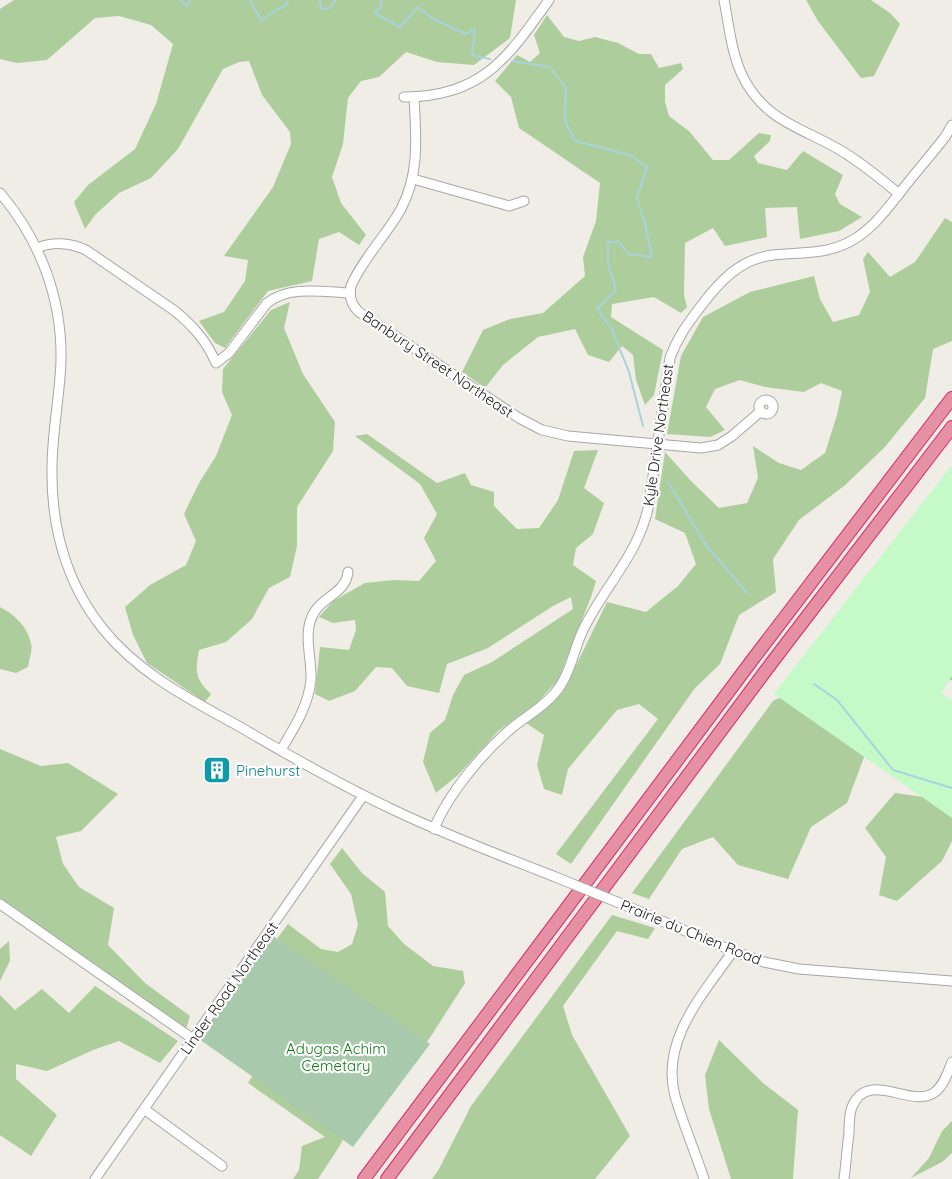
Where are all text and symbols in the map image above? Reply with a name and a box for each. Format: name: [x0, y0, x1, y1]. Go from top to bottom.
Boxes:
street label: Banbury Street Northeast: [359, 306, 517, 422]
street label: Kyle Drive Northeast: [639, 363, 677, 507]
building icon: Pinehurst: [202, 755, 232, 785]
place label: Pinehurst: [236, 761, 300, 780]
street label: Prairie du Chien Road: [618, 895, 764, 969]
street label: Linder Road Northeast: [176, 918, 282, 1058]
park label: Adugas Achim Cemetary: [286, 1039, 386, 1075]

